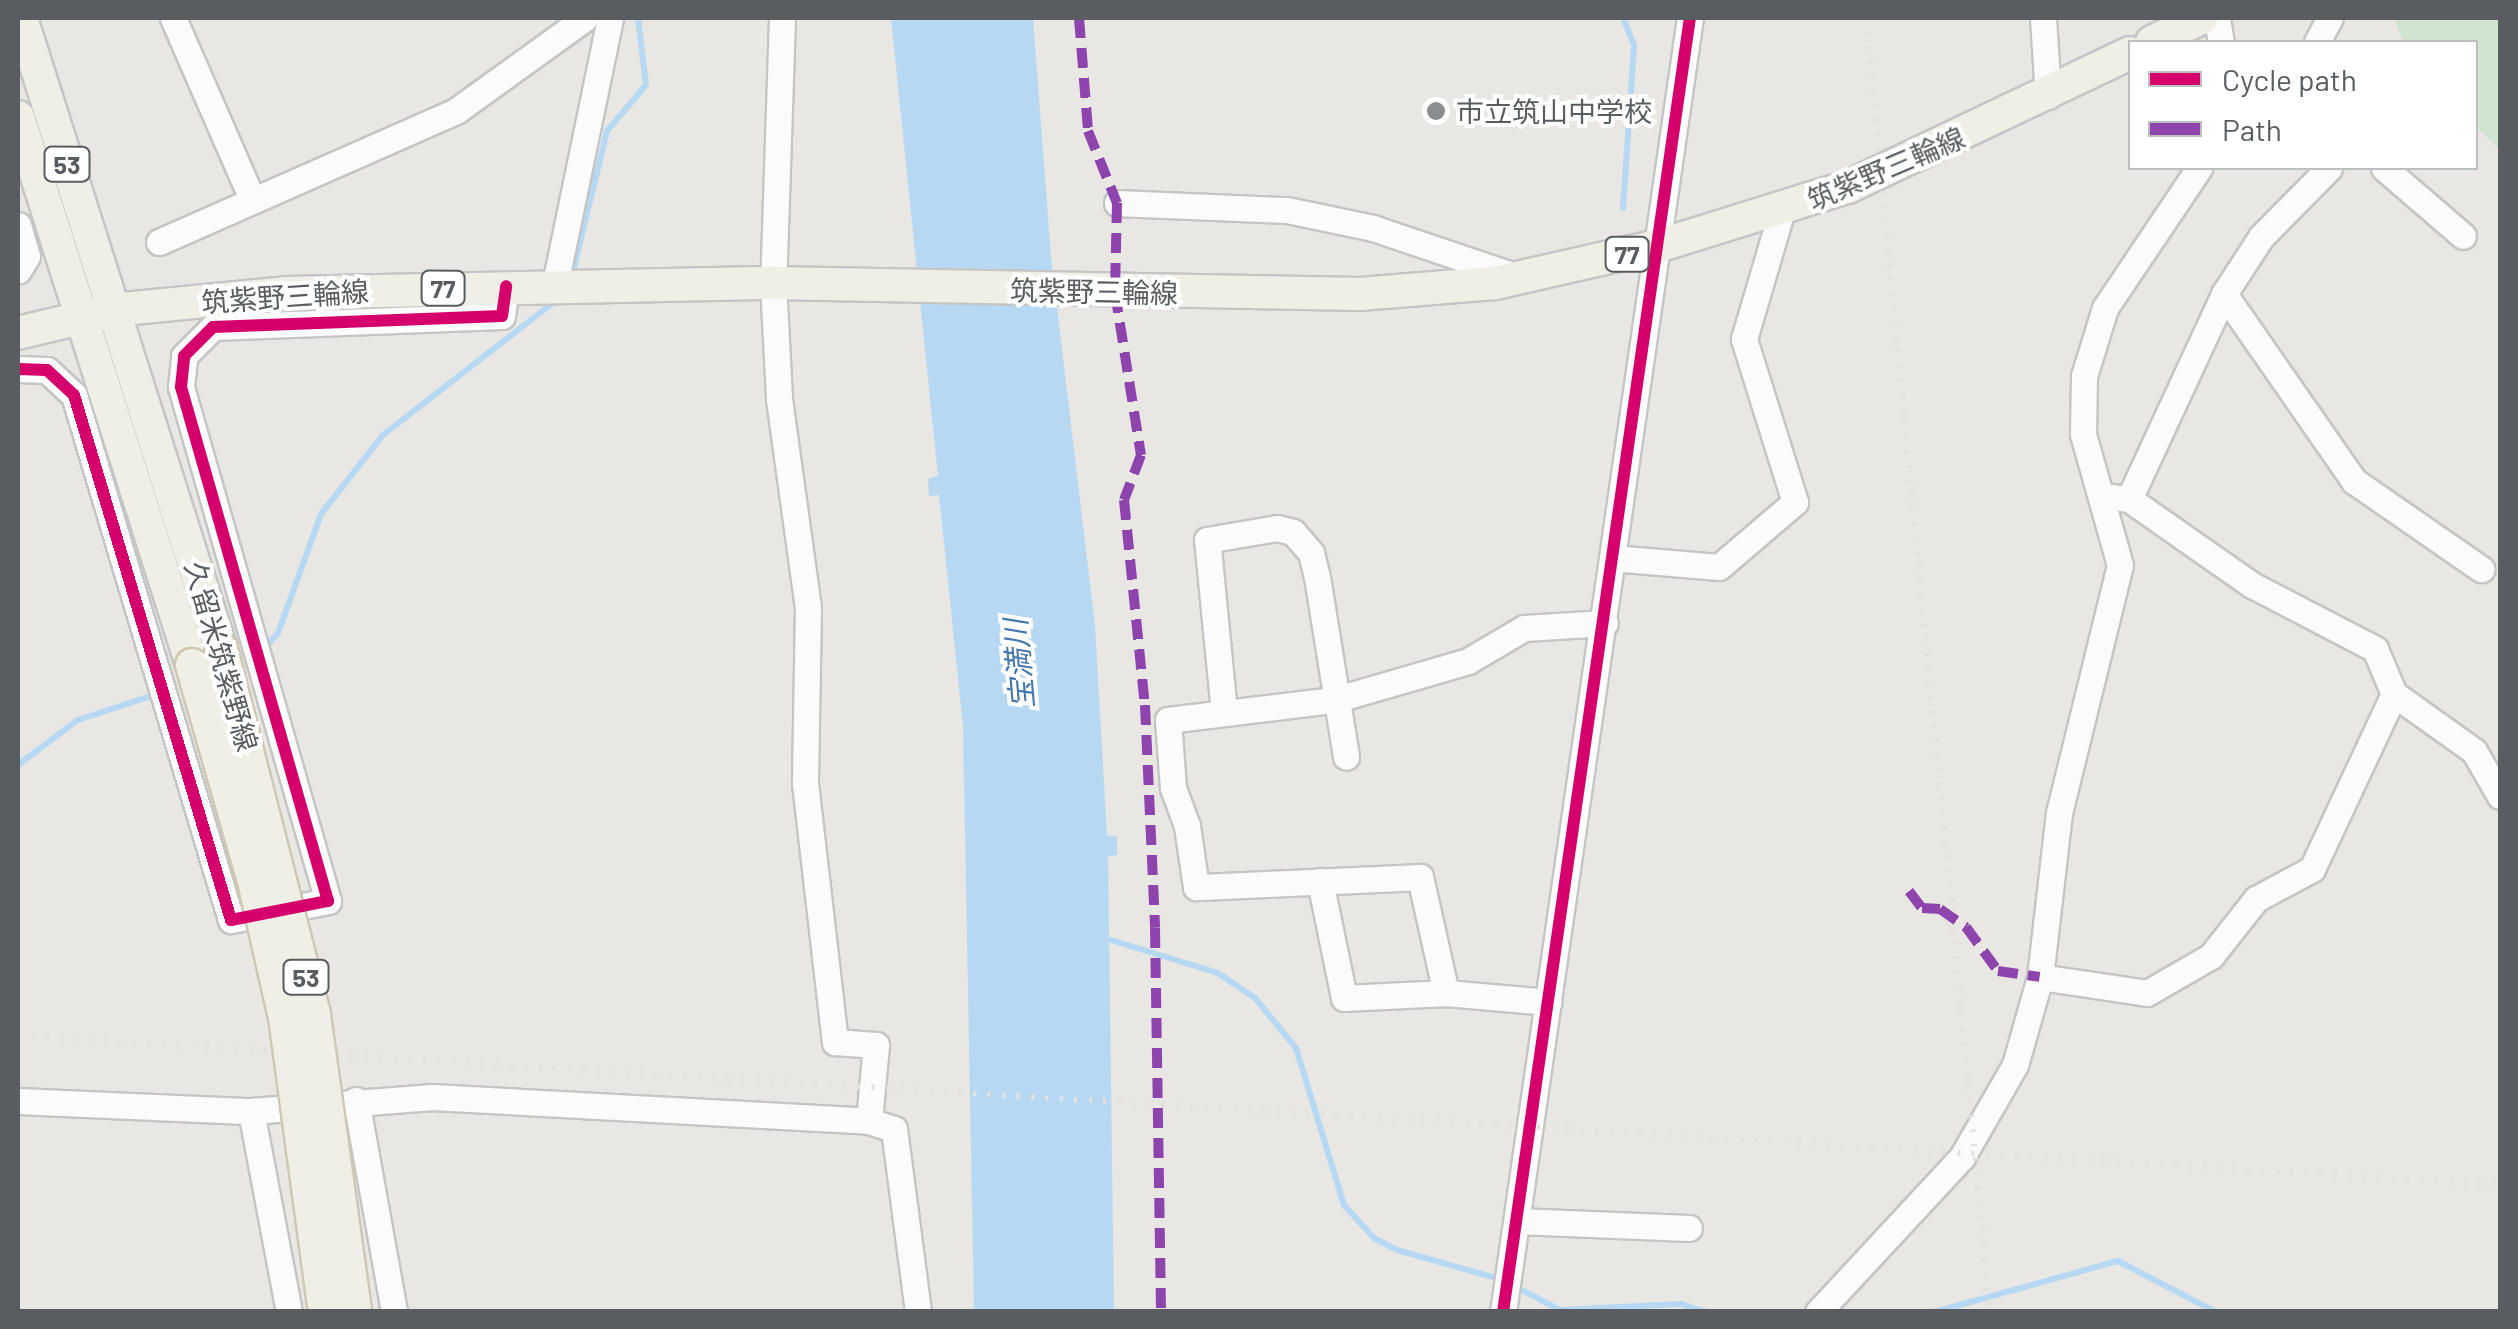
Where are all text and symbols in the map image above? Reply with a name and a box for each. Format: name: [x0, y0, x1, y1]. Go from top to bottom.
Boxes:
legend: [2128, 40, 2478, 170]
text: Cycle path: [2222, 61, 2357, 97]
place label: 市立筑山中学校: [1456, 94, 1652, 128]
marker: 市立筑山中学校: [1425, 100, 1447, 122]
text: Path: [2222, 111, 2282, 147]
street label: 筑紫野三輪線: [1802, 120, 1970, 216]
road number: 53: [42, 144, 92, 184]
road number: 77: [1604, 234, 1650, 274]
road number: 77: [420, 268, 466, 308]
street label: 筑紫野三輪線: [200, 273, 370, 319]
street label: 筑紫野三輪線: [1010, 273, 1178, 309]
street label: 久留米筑紫野線: [179, 557, 265, 755]
water label: 宝満川: [996, 618, 1040, 710]
road number: 53: [281, 957, 331, 997]

